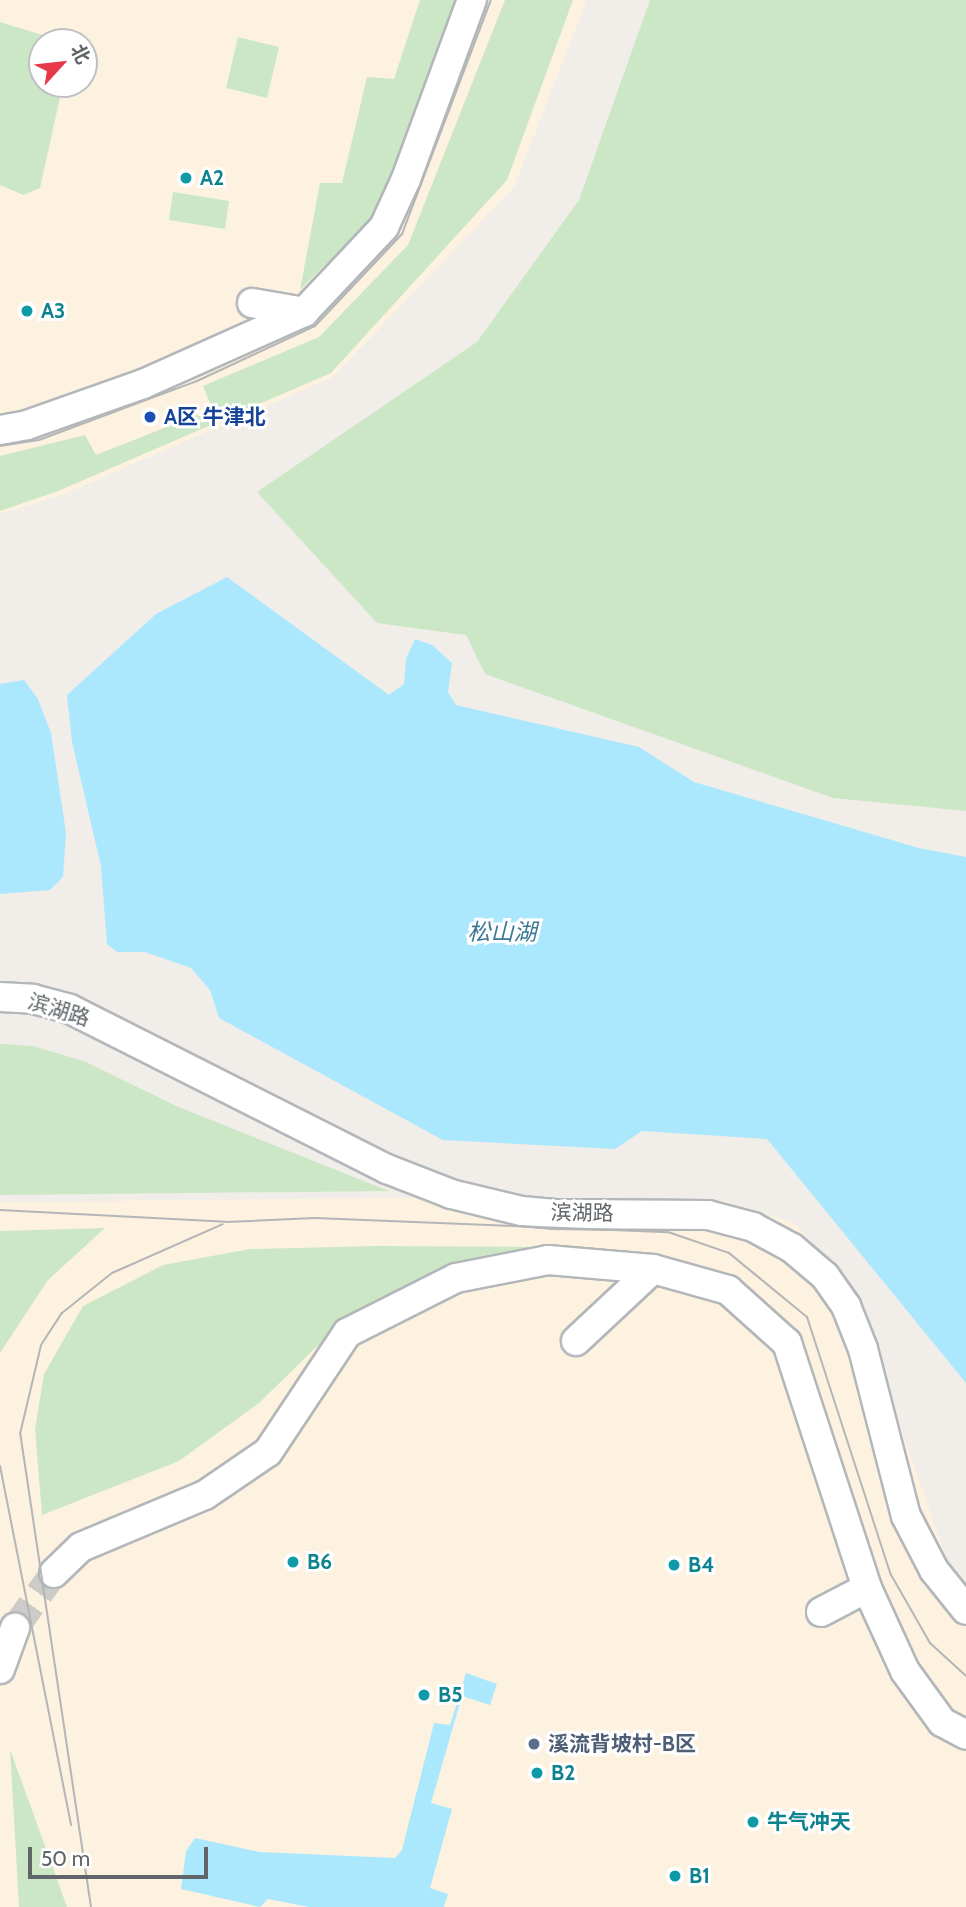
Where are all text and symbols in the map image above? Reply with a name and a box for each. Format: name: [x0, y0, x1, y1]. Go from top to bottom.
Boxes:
north arrow: [28, 28, 98, 98]
text: 北: [66, 40, 95, 68]
place label: A2: [200, 165, 224, 191]
marker: A2: [178, 170, 194, 186]
place label: A3: [41, 298, 65, 324]
marker: A3: [19, 303, 35, 319]
place label: A区 牛津北: [164, 404, 266, 430]
marker: A区 牛津北: [142, 409, 158, 425]
water label: 松山湖: [468, 918, 536, 946]
street label: 滨湖路: [25, 989, 93, 1031]
street label: 滨湖路: [550, 1200, 614, 1226]
place label: B6: [307, 1549, 332, 1575]
place label: B4: [688, 1552, 714, 1578]
marker: B6: [285, 1554, 301, 1570]
marker: B4: [666, 1557, 682, 1573]
place label: B5: [438, 1682, 462, 1708]
marker: B5: [416, 1687, 432, 1703]
place label: 溪流背坡村-B区: [548, 1731, 696, 1757]
marker: 溪流背坡村-B区: [526, 1736, 542, 1752]
place label: B2: [551, 1760, 575, 1786]
marker: B2: [529, 1765, 545, 1781]
place label: 牛气冲天: [767, 1809, 851, 1835]
marker: 牛气冲天: [745, 1814, 761, 1830]
scale bar: [32, 1834, 212, 1878]
text: 50 m: [41, 1846, 90, 1871]
place label: B1: [689, 1863, 710, 1889]
marker: B1: [667, 1868, 683, 1884]

